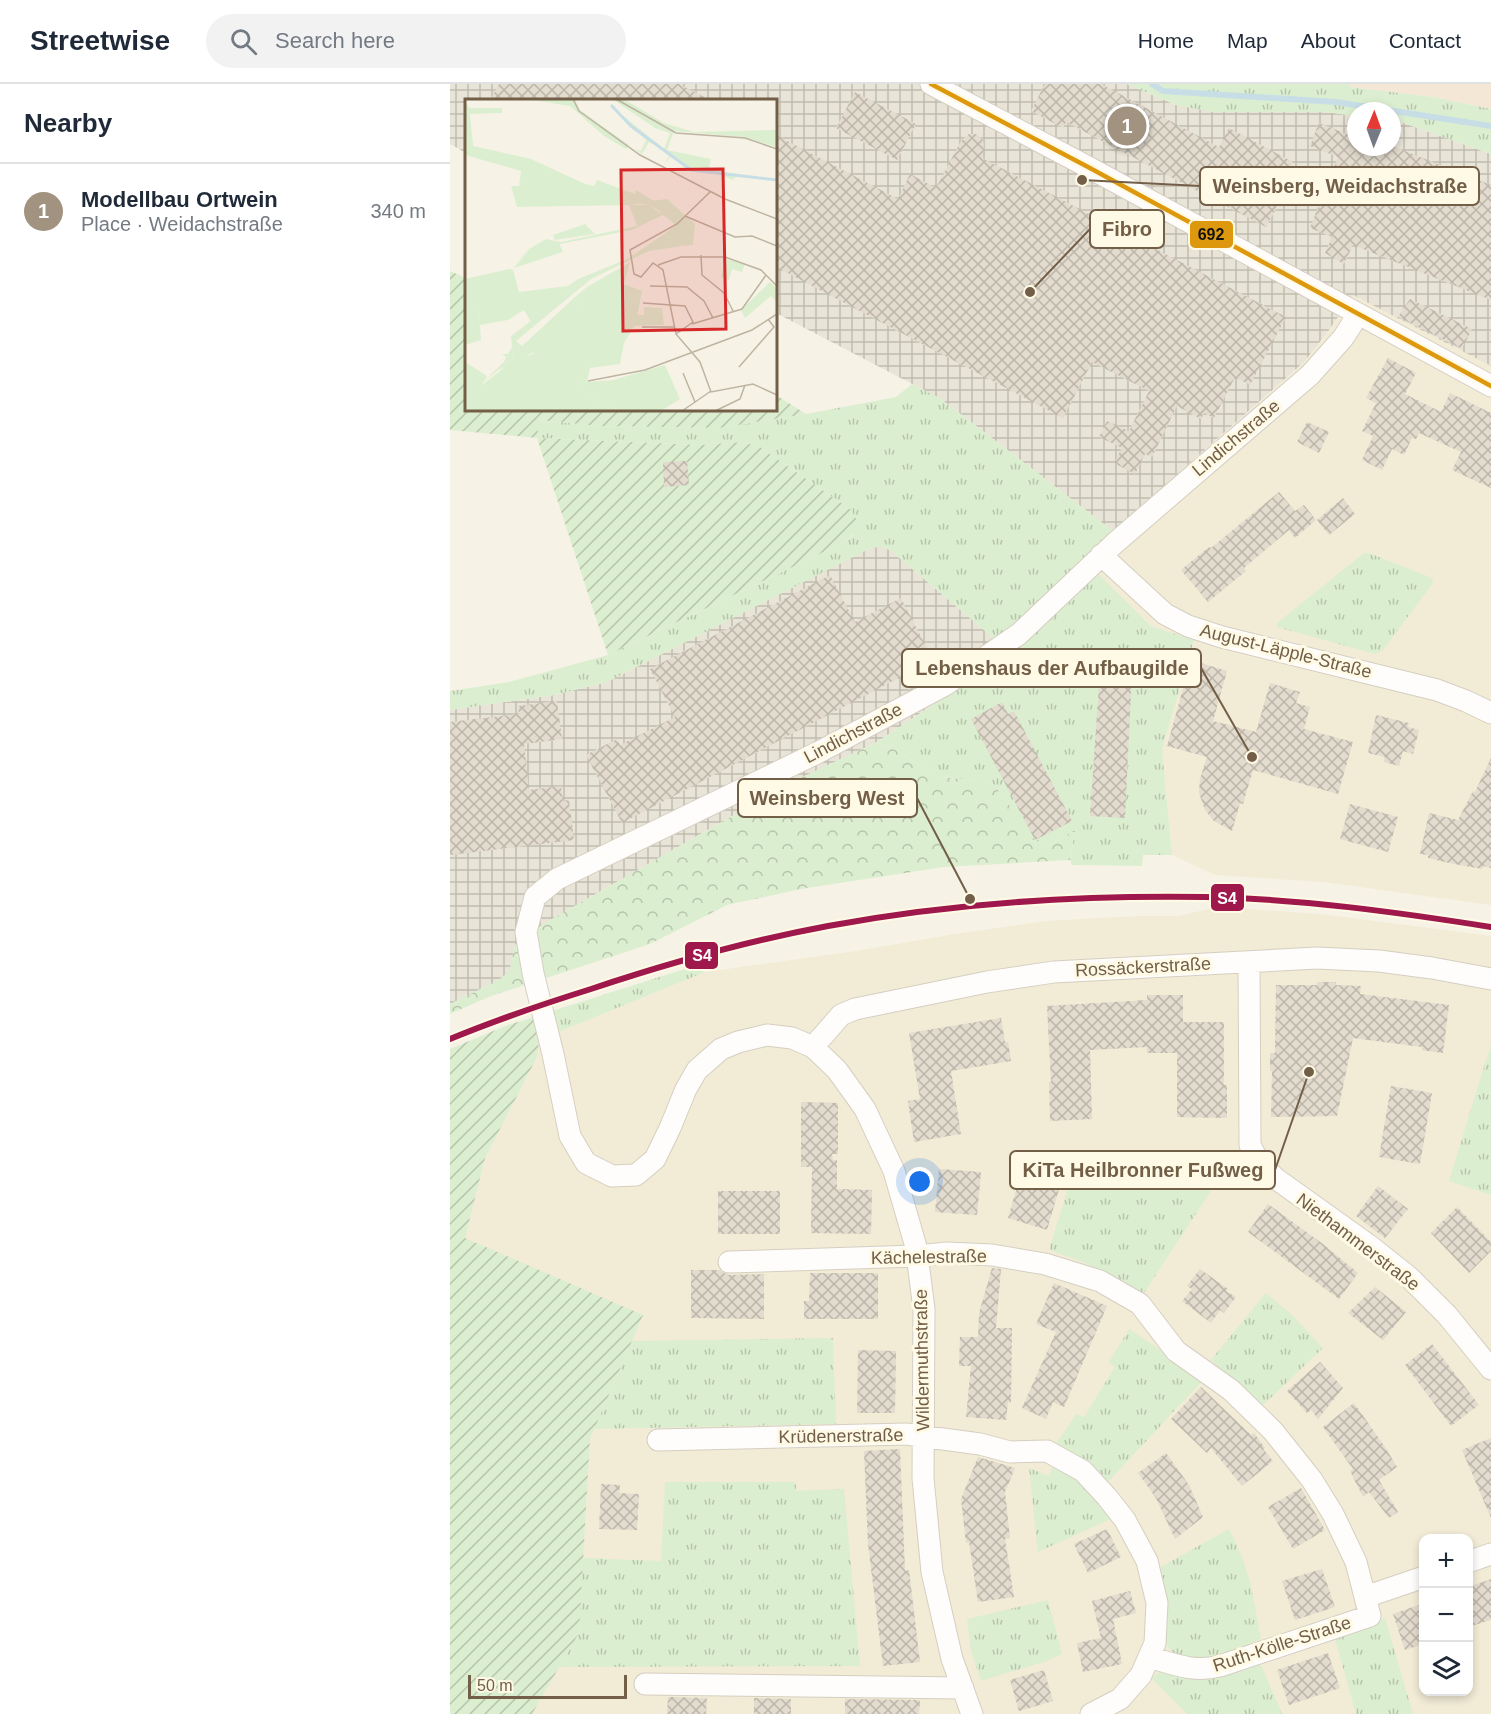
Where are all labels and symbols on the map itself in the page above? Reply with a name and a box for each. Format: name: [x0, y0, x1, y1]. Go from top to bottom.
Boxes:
inset map: [465, 99, 777, 411]
north arrow: [1347, 102, 1401, 156]
pin: 1: [1108, 104, 1146, 148]
callout: Weinsberg, Weidachstraße: [1200, 167, 1479, 205]
text: Weinsberg, Weidachstraße: [1213, 175, 1467, 197]
callout: Fibro: [1090, 210, 1164, 248]
text: Fibro: [1102, 218, 1152, 240]
line badge: 692: [1189, 220, 1234, 249]
text: 692: [1198, 226, 1224, 243]
street label: Lindichstraße: [1188, 396, 1284, 480]
street label: August-Läpple-Straße: [1198, 620, 1374, 682]
callout: Lebenshaus der Aufbaugilde: [902, 649, 1201, 687]
text: Lebenshaus der Aufbaugilde: [915, 657, 1189, 679]
street label: Lindichstraße: [801, 699, 905, 767]
callout: Weinsberg West: [738, 779, 917, 817]
text: Weinsberg West: [750, 787, 905, 809]
line badge: S4: [1210, 883, 1245, 912]
text: S4: [1217, 890, 1237, 907]
line badge: S4: [684, 941, 719, 970]
text: S4: [692, 947, 712, 964]
street label: Rossäckerstraße: [1075, 953, 1211, 981]
callout: KiTa Heilbronner Fußweg: [1010, 1151, 1275, 1189]
text: KiTa Heilbronner Fußweg: [1023, 1159, 1263, 1181]
your location: [905, 1167, 934, 1196]
street label: Niethammerstraße: [1292, 1189, 1424, 1295]
street label: Kächelestraße: [871, 1246, 987, 1268]
street label: Wildermuthstraße: [911, 1289, 933, 1431]
street label: Krüdenerstraße: [778, 1425, 904, 1447]
street label: Ruth-Kölle-Straße: [1210, 1612, 1354, 1676]
scale bar: [468, 1672, 627, 1700]

